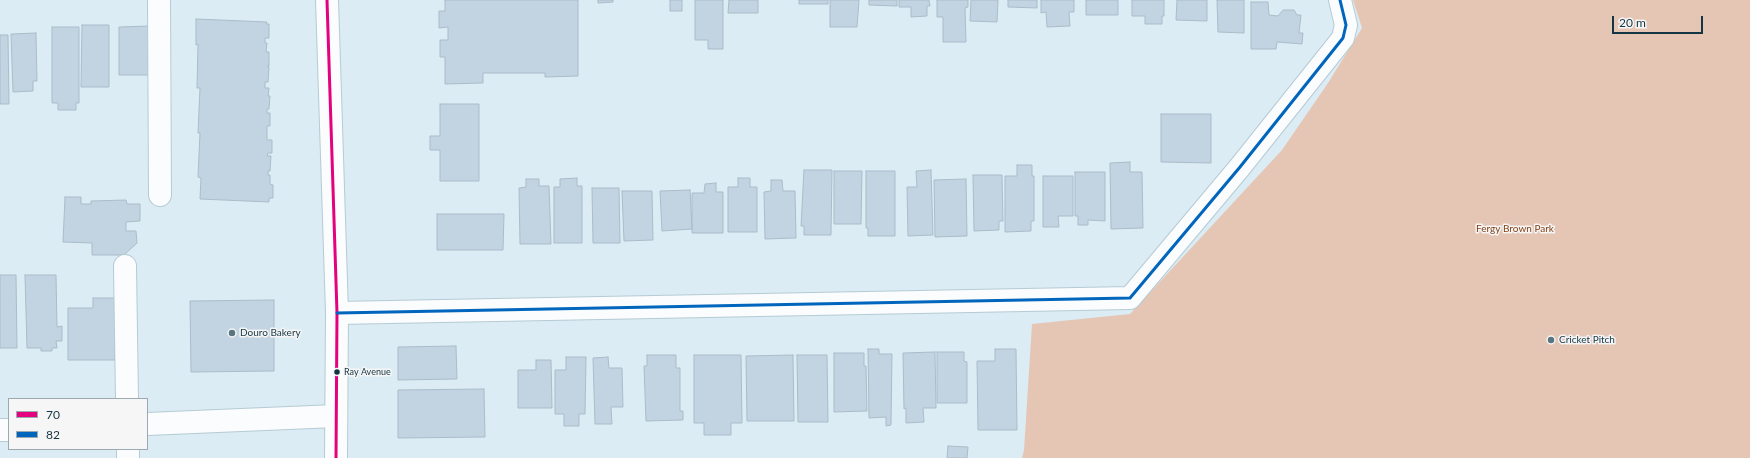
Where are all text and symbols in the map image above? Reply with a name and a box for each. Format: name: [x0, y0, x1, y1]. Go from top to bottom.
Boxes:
scale bar: [1614, 8, 1705, 34]
text: 20 m: [1619, 15, 1646, 30]
park label: Fergy Brown Park: [1476, 223, 1554, 235]
place label: Douro Bakery: [240, 327, 301, 339]
marker: Douro Bakery: [227, 328, 237, 338]
place label: Cricket Pitch: [1559, 334, 1615, 346]
marker: Cricket Pitch: [1546, 335, 1556, 345]
marker: Ray Avenue: [332, 367, 342, 377]
place label: Ray Avenue: [344, 367, 391, 377]
legend: [8, 398, 148, 450]
text: 70: [46, 407, 60, 422]
text: 82: [46, 427, 60, 442]

